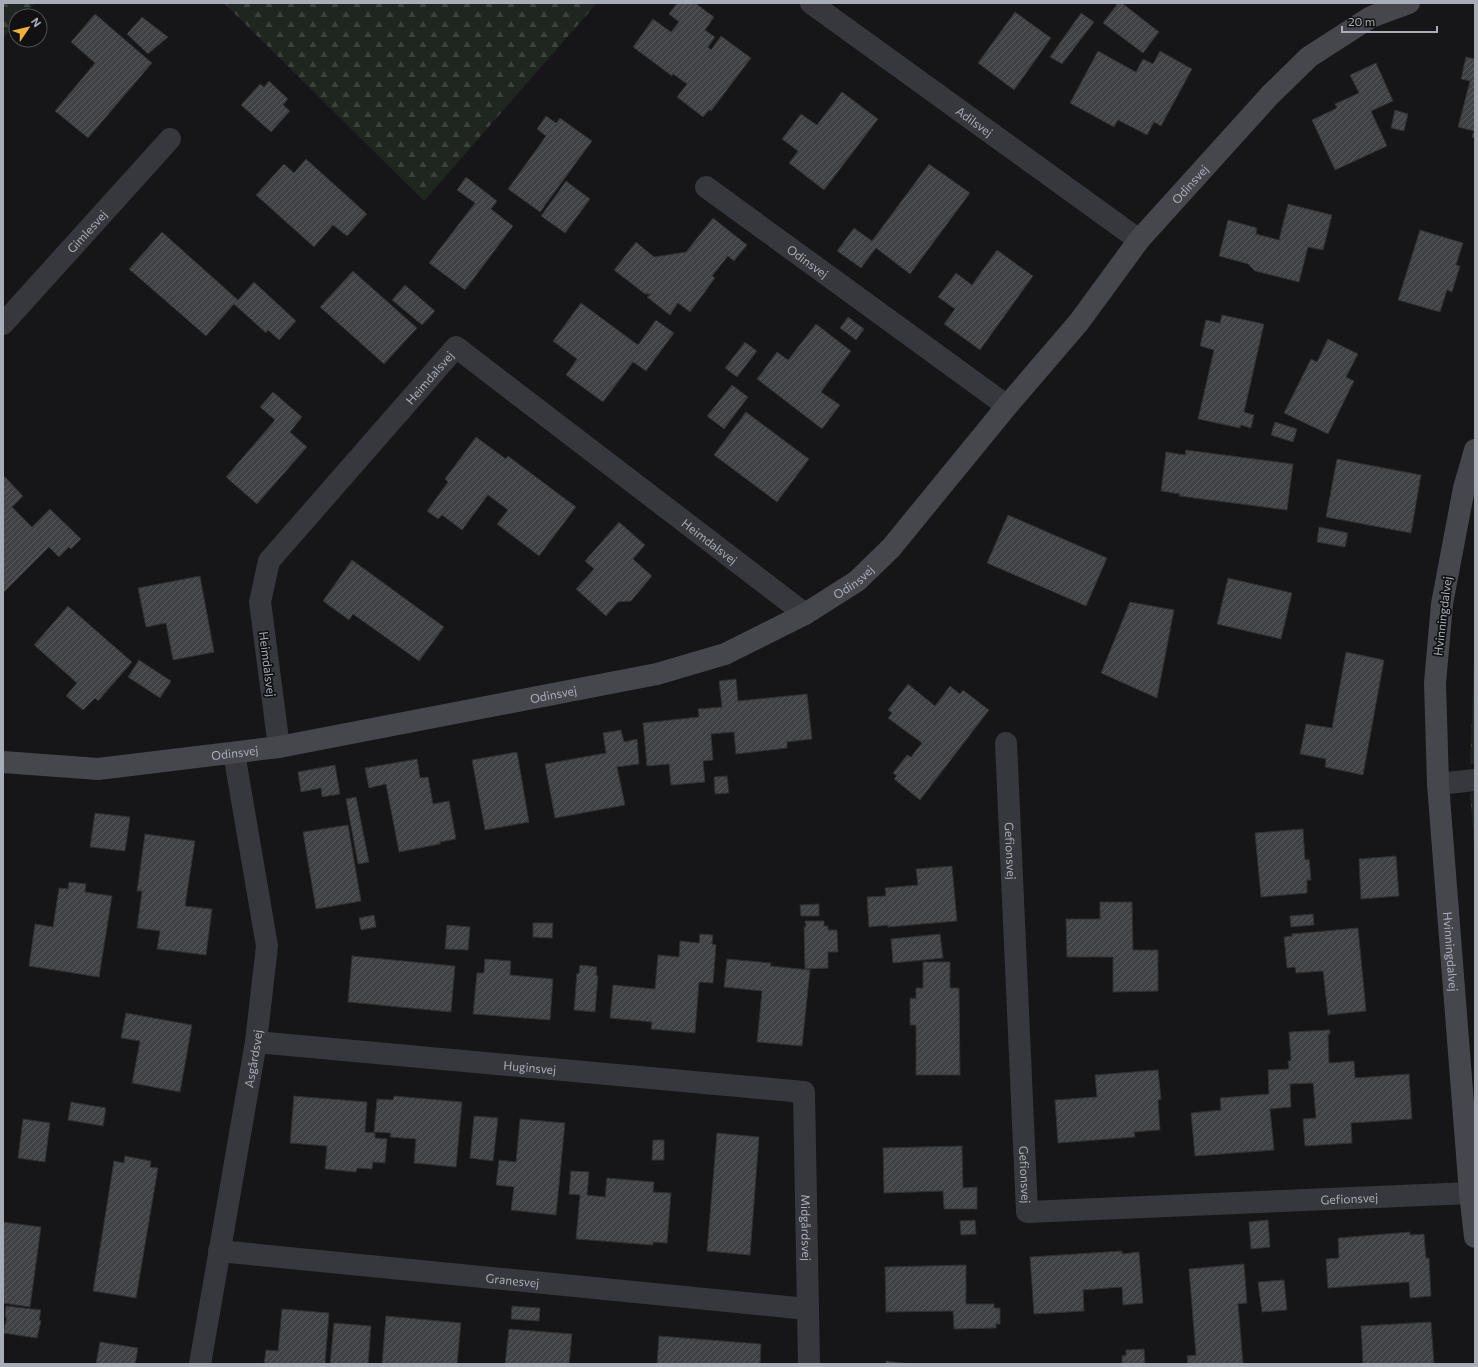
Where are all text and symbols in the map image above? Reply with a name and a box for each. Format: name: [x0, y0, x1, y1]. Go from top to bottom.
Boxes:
north arrow: [8, 8, 48, 48]
scale bar: [1342, 8, 1437, 34]
text: 20 m: [1348, 14, 1375, 28]
text: N: [29, 15, 44, 29]
street label: Adilsvej: [954, 103, 996, 139]
street label: Odinsvej: [1169, 162, 1211, 206]
street label: Gimlesvej: [64, 207, 110, 255]
street label: Odinsvej: [785, 242, 831, 281]
street label: Heimdalsvej: [402, 348, 456, 407]
street label: Heimdalsvej: [679, 516, 740, 567]
street label: Odinsvej: [830, 562, 876, 601]
street label: Hvinningdalvej: [1430, 575, 1454, 657]
street label: Heimdalsvej: [257, 630, 279, 698]
street label: Odinsvej: [529, 683, 578, 705]
street label: Odinsvej: [210, 743, 259, 762]
street label: Gefionsvej: [1003, 822, 1019, 880]
street label: Hvinningdalvej: [1441, 911, 1461, 992]
street label: Asgårdsvej: [241, 1029, 264, 1089]
street label: Huginsvej: [503, 1058, 557, 1076]
street label: Gefionsvej: [1017, 1145, 1034, 1204]
street label: Gefionsvej: [1320, 1190, 1378, 1206]
street label: Midgårdsvej: [799, 1194, 814, 1261]
street label: Granesvej: [485, 1270, 540, 1290]

